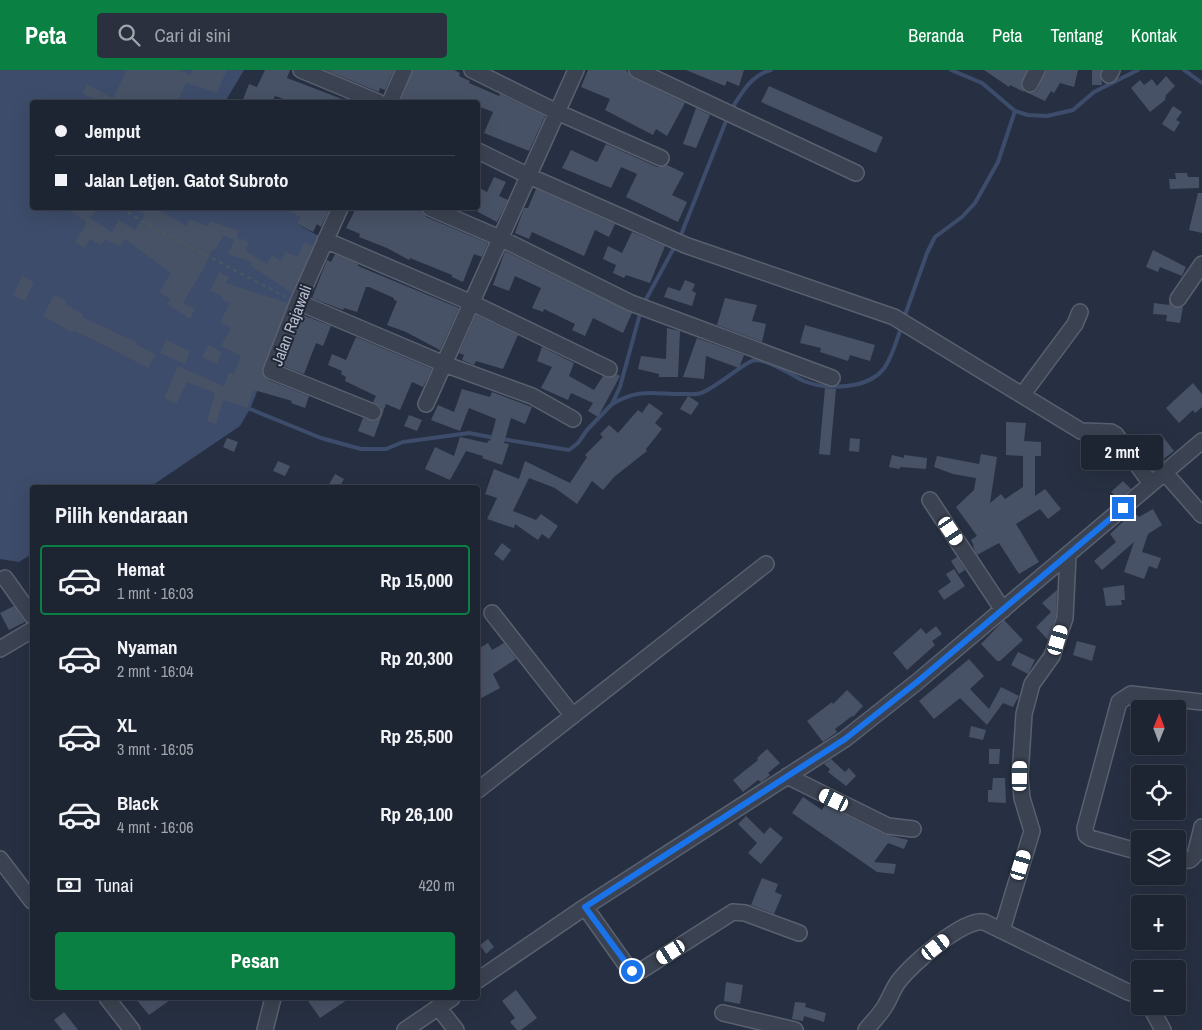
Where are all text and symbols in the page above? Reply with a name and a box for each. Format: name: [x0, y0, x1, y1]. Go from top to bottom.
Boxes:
search box: [97, 13, 447, 58]
text: Peta: [25, 19, 67, 51]
icon: search: [115, 21, 143, 49]
text: Cari di sini: [155, 22, 231, 48]
text: Beranda: [908, 23, 964, 48]
text: Peta: [992, 23, 1023, 48]
text: Tentang: [1051, 23, 1103, 48]
text: Kontak: [1131, 23, 1177, 48]
text: Jemput: [85, 118, 140, 144]
text: Jalan Letjen. Gatot Subroto: [85, 167, 288, 193]
street label: Jalan Rajawali: [265, 281, 317, 369]
callout: 2 mnt: [1082, 436, 1164, 470]
text: 2 mnt: [1105, 441, 1140, 463]
route end: [1112, 497, 1134, 519]
text: Pilih kendaraan: [55, 500, 188, 530]
car: [936, 514, 965, 548]
text: Hemat: [117, 556, 165, 582]
icon: car: [57, 558, 102, 603]
text: Rp 15,000: [380, 567, 453, 593]
text: 1 mnt · 16:03: [117, 582, 194, 604]
car: [1046, 623, 1069, 657]
text: Nyaman: [117, 634, 178, 660]
icon: car: [57, 636, 102, 681]
text: Rp 20,300: [380, 645, 453, 671]
text: 2 mnt · 16:04: [117, 660, 194, 682]
north arrow: [1131, 700, 1186, 755]
map controls: [1131, 700, 1186, 1015]
text: XL: [117, 712, 137, 738]
icon: car: [57, 714, 102, 759]
text: Rp 25,500: [380, 723, 453, 749]
text: 3 mnt · 16:05: [117, 738, 194, 760]
car: [1012, 761, 1027, 791]
button: locate: [1131, 765, 1186, 820]
car: [817, 787, 850, 813]
text: Black: [117, 790, 159, 816]
icon: car: [57, 792, 102, 837]
text: Rp 26,100: [380, 801, 453, 827]
text: 4 mnt · 16:06: [117, 816, 194, 838]
button: layers: [1131, 830, 1186, 885]
car: [1009, 848, 1032, 882]
icon: cash: [55, 871, 83, 899]
text: Tunai: [95, 872, 134, 898]
text: 420 m: [419, 874, 455, 896]
button: +: [1131, 895, 1186, 950]
button: Pesan: [55, 932, 455, 990]
car: [919, 932, 952, 962]
car: [654, 938, 687, 966]
route start: [621, 960, 643, 982]
button: −: [1131, 960, 1186, 1015]

